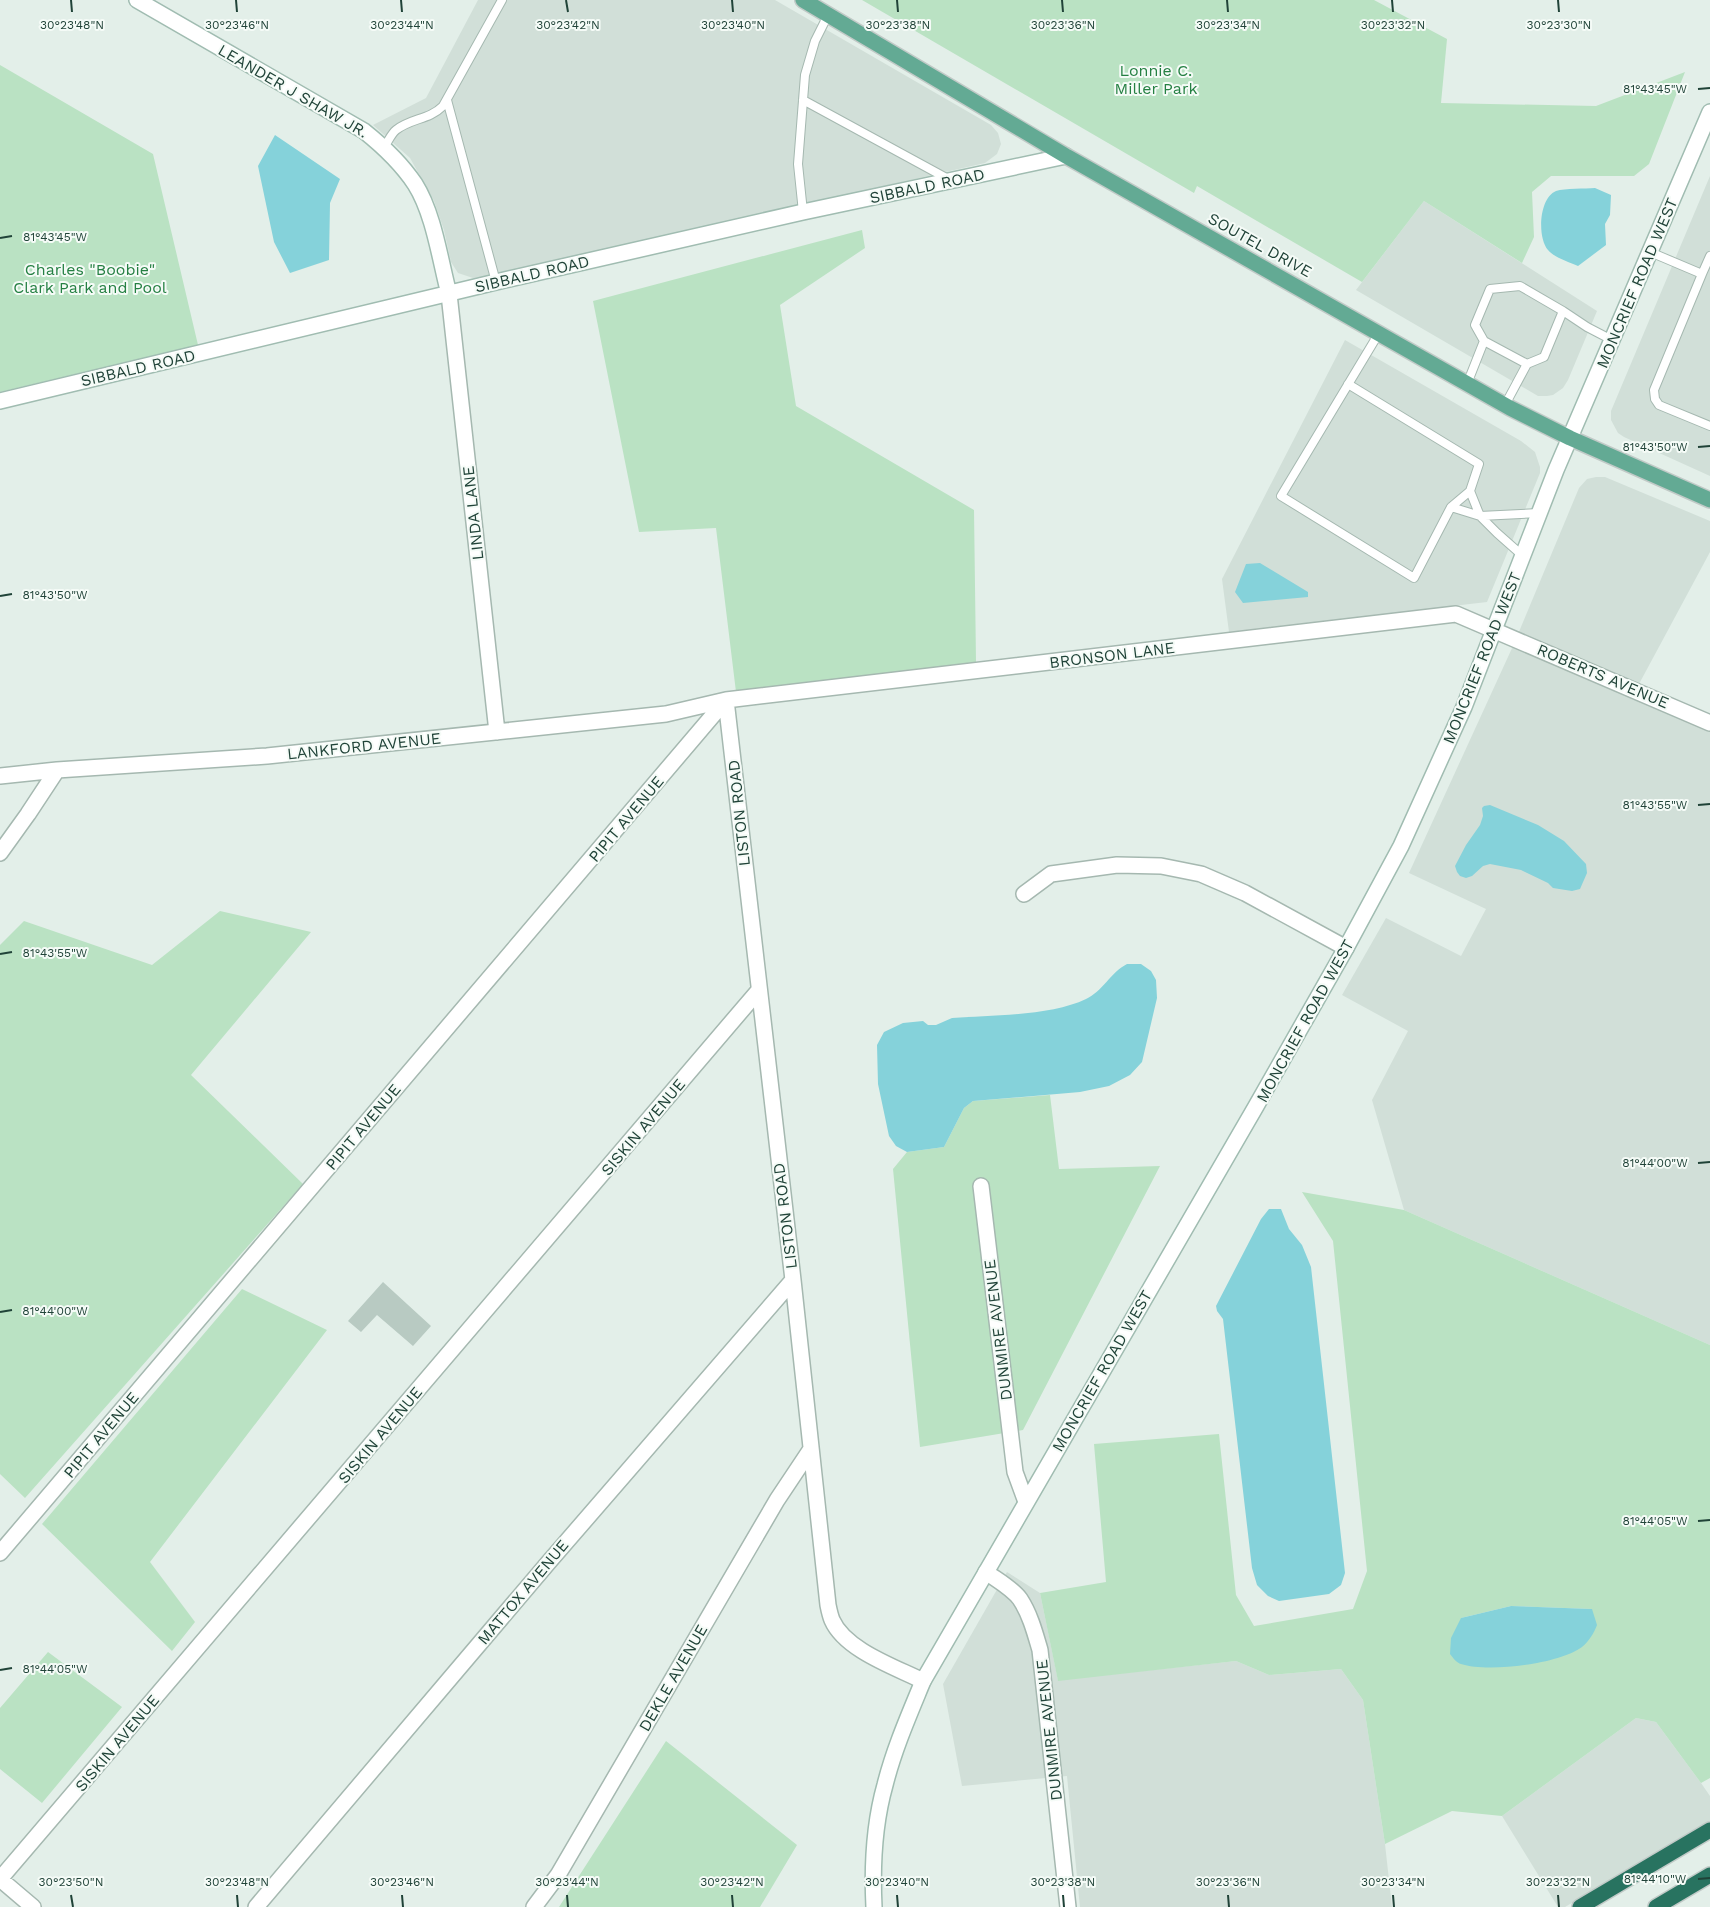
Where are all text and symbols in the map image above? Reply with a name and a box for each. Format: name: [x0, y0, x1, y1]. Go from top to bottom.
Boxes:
text: 30°23'48"N: [40, 18, 104, 32]
text: 30°23'46"N: [205, 18, 269, 32]
text: 30°23'44"N: [370, 18, 434, 32]
text: 30°23'42"N: [536, 18, 600, 32]
text: 30°23'40"N: [701, 18, 765, 32]
text: 30°23'38"N: [866, 18, 930, 32]
text: 30°23'36"N: [1031, 18, 1095, 32]
text: 30°23'34"N: [1196, 18, 1260, 32]
text: 30°23'32"N: [1361, 18, 1425, 32]
text: 30°23'30"N: [1527, 18, 1591, 32]
street label: LEANDER J SHAW JR.: [215, 40, 371, 142]
park label: Lonnie C. Miller Park: [1115, 61, 1197, 98]
text: 81°43'45"W: [1623, 82, 1687, 96]
street label: SIBBALD ROAD: [868, 165, 986, 207]
street label: MONCRIEF ROAD WEST: [1592, 195, 1682, 371]
street label: SOUTEL DRIVE: [1205, 209, 1315, 281]
text: 81°43'45"W: [23, 230, 87, 244]
street label: SIBBALD ROAD: [473, 252, 591, 296]
park label: Charles "Boobie" Clark Park and Pool: [13, 260, 167, 297]
street label: SIBBALD ROAD: [79, 346, 197, 390]
text: 81°43'50"W: [1622, 440, 1688, 454]
street label: LINDA LANE: [459, 465, 487, 561]
street label: MONCRIEF ROAD WEST: [1439, 569, 1525, 746]
text: 81°43'50"W: [22, 588, 88, 602]
street label: BRONSON LANE: [1048, 638, 1176, 672]
street label: ROBERTS AVENUE: [1534, 640, 1672, 712]
street label: LANKFORD AVENUE: [286, 728, 442, 764]
street label: LISTON ROAD: [724, 759, 754, 867]
street label: PIPIT AVENUE: [584, 772, 668, 866]
text: 81°43'55"W: [1623, 798, 1688, 812]
street label: MONCRIEF ROAD WEST: [1252, 936, 1358, 1106]
text: 81°43'55"W: [23, 946, 88, 960]
street label: SISKIN AVENUE: [597, 1075, 689, 1179]
street label: PIPIT AVENUE: [321, 1080, 405, 1174]
text: 81°44'00"W: [1622, 1156, 1688, 1170]
street label: LISTON ROAD: [769, 1162, 801, 1270]
street label: DUNMIRE AVENUE: [980, 1258, 1016, 1402]
street label: MONCRIEF ROAD WEST: [1048, 1287, 1156, 1455]
text: 81°44'00"W: [22, 1304, 88, 1318]
street label: SISKIN AVENUE: [334, 1383, 426, 1487]
street label: PIPIT AVENUE: [59, 1388, 143, 1482]
text: 81°44'05"W: [1623, 1514, 1688, 1528]
street label: MATTOX AVENUE: [474, 1536, 572, 1648]
street label: DEKLE AVENUE: [635, 1621, 711, 1735]
street label: DUNMIRE AVENUE: [1032, 1658, 1066, 1802]
text: 81°44'05"W: [23, 1662, 88, 1676]
street label: SISKIN AVENUE: [71, 1691, 163, 1795]
text: 81°44'10"W: [1624, 1872, 1687, 1886]
text: 30°23'50"N: [39, 1875, 103, 1889]
text: 30°23'48"N: [205, 1875, 269, 1889]
text: 30°23'46"N: [370, 1875, 434, 1889]
text: 30°23'44"N: [535, 1875, 599, 1889]
text: 30°23'42"N: [700, 1875, 764, 1889]
text: 30°23'40"N: [865, 1875, 929, 1889]
text: 30°23'38"N: [1031, 1875, 1095, 1889]
text: 30°23'36"N: [1196, 1875, 1260, 1889]
text: 30°23'34"N: [1361, 1875, 1425, 1889]
text: 30°23'32"N: [1526, 1875, 1590, 1889]

